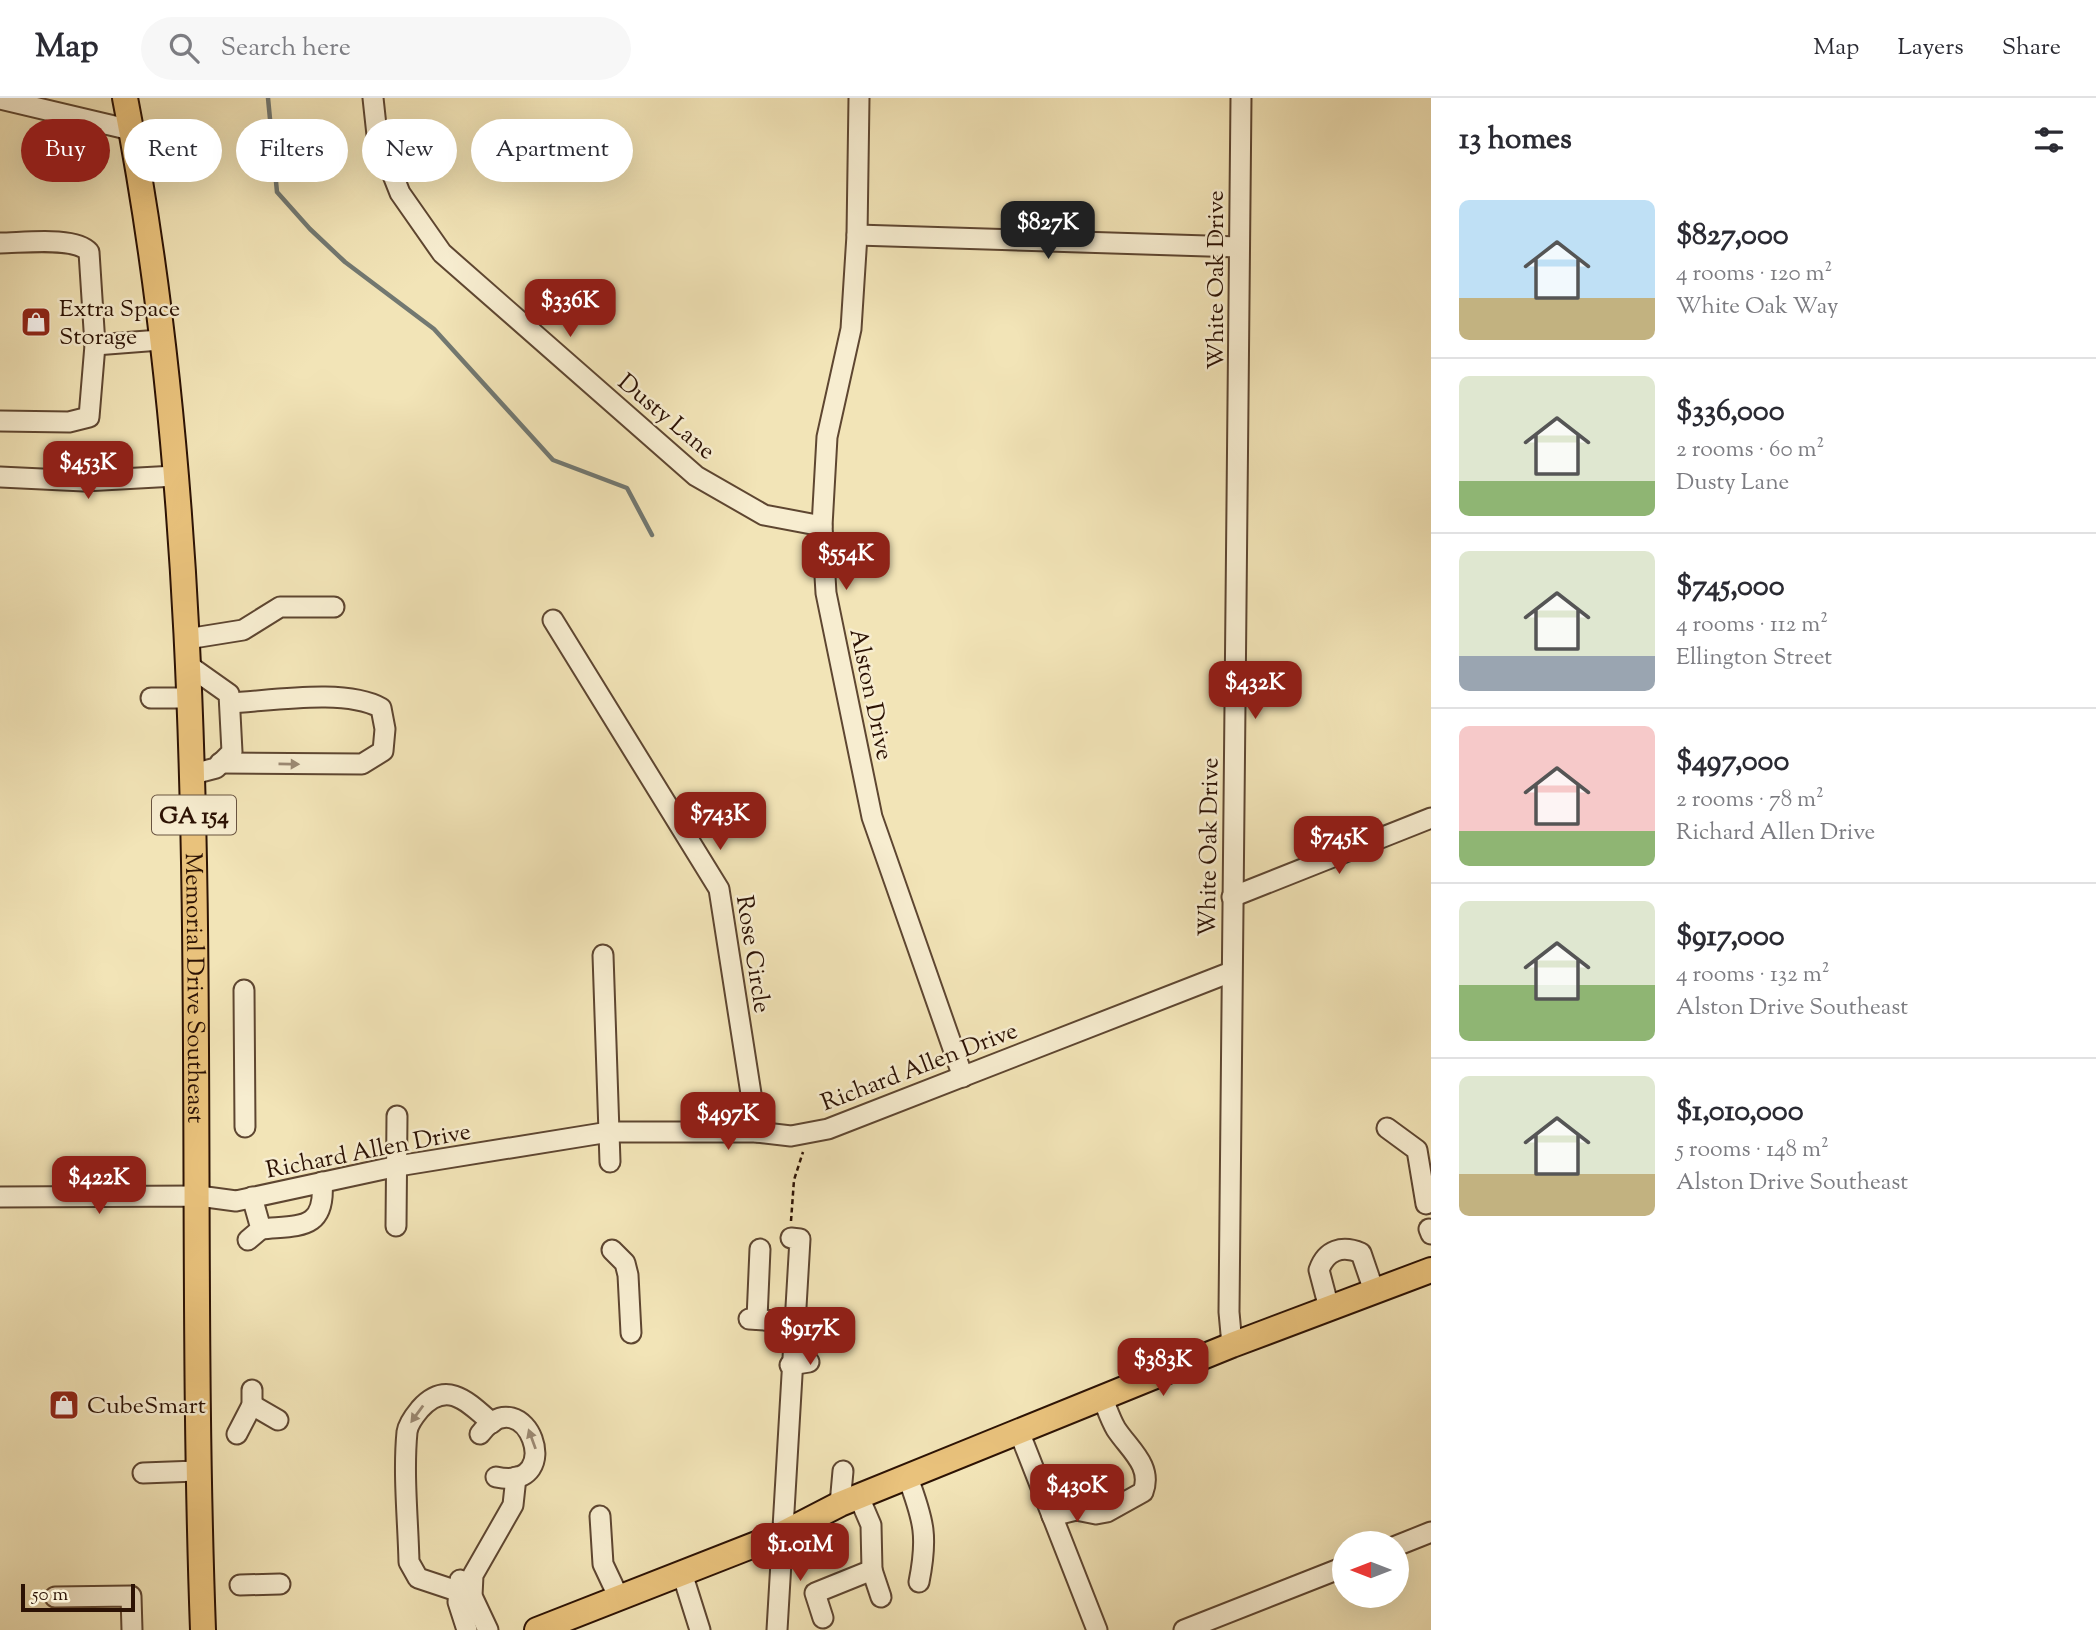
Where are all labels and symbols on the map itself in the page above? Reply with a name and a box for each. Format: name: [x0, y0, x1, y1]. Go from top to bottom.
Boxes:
street label: White Oak Drive: [1200, 190, 1234, 370]
pin: $827K: [999, 202, 1097, 261]
pin: $336K: [521, 280, 619, 339]
place label: Extra Space Storage: [59, 293, 180, 355]
shop icon: Extra Space Storage: [19, 305, 53, 339]
street label: Dusty Lane: [610, 367, 722, 469]
pin: $453K: [39, 442, 137, 501]
pin: $554K: [797, 532, 895, 592]
street label: Alston Drive: [839, 625, 901, 763]
pin: $432K: [1206, 662, 1304, 721]
street label: White Oak Drive: [1191, 757, 1229, 937]
one-way arrow: [278, 759, 300, 770]
pin: $743K: [671, 792, 769, 852]
road number: GA 154: [152, 796, 236, 834]
pin: $745K: [1290, 816, 1388, 876]
street label: Memorial Drive Southeast: [175, 852, 211, 1123]
street label: Rose Circle: [726, 893, 778, 1015]
street label: Richard Allen Drive: [817, 1015, 1023, 1121]
pin: $497K: [679, 1093, 777, 1152]
street label: Richard Allen Drive: [263, 1115, 474, 1188]
pin: $422K: [50, 1156, 148, 1216]
pin: $917K: [761, 1308, 859, 1367]
pin: $383K: [1114, 1338, 1212, 1398]
shop icon: CubeSmart: [47, 1388, 81, 1422]
place label: CubeSmart: [87, 1390, 206, 1424]
one-way arrow: [410, 1405, 424, 1424]
one-way arrow: [526, 1428, 537, 1449]
pin: $430K: [1028, 1464, 1126, 1524]
pin: $1.01M: [743, 1524, 857, 1583]
north arrow: [1332, 1531, 1409, 1608]
scale bar: [21, 1581, 135, 1613]

